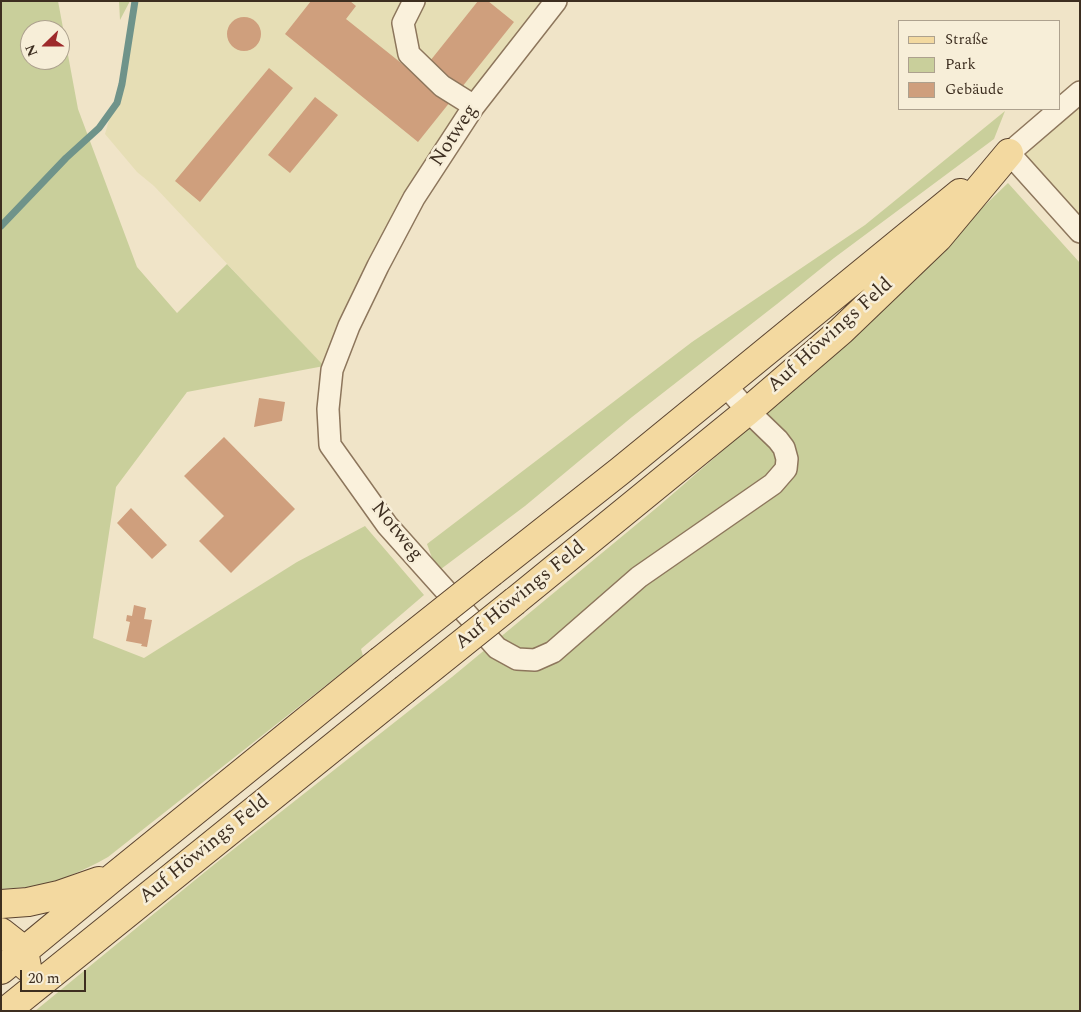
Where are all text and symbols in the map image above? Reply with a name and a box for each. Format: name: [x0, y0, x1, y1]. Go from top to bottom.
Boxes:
north arrow: [20, 20, 70, 70]
legend: [898, 20, 1061, 110]
text: Straße: [945, 28, 988, 51]
text: N: [20, 41, 43, 60]
text: Park: [945, 53, 976, 76]
text: Gebäude: [945, 78, 1004, 101]
street label: Notweg: [426, 100, 484, 172]
street label: Auf Höwings Feld: [763, 273, 899, 399]
street label: Notweg: [365, 497, 427, 567]
street label: Auf Höwings Feld: [451, 536, 591, 656]
street label: Auf Höwings Feld: [135, 790, 275, 910]
scale bar: [22, 960, 89, 992]
text: 20 m: [28, 967, 60, 990]

